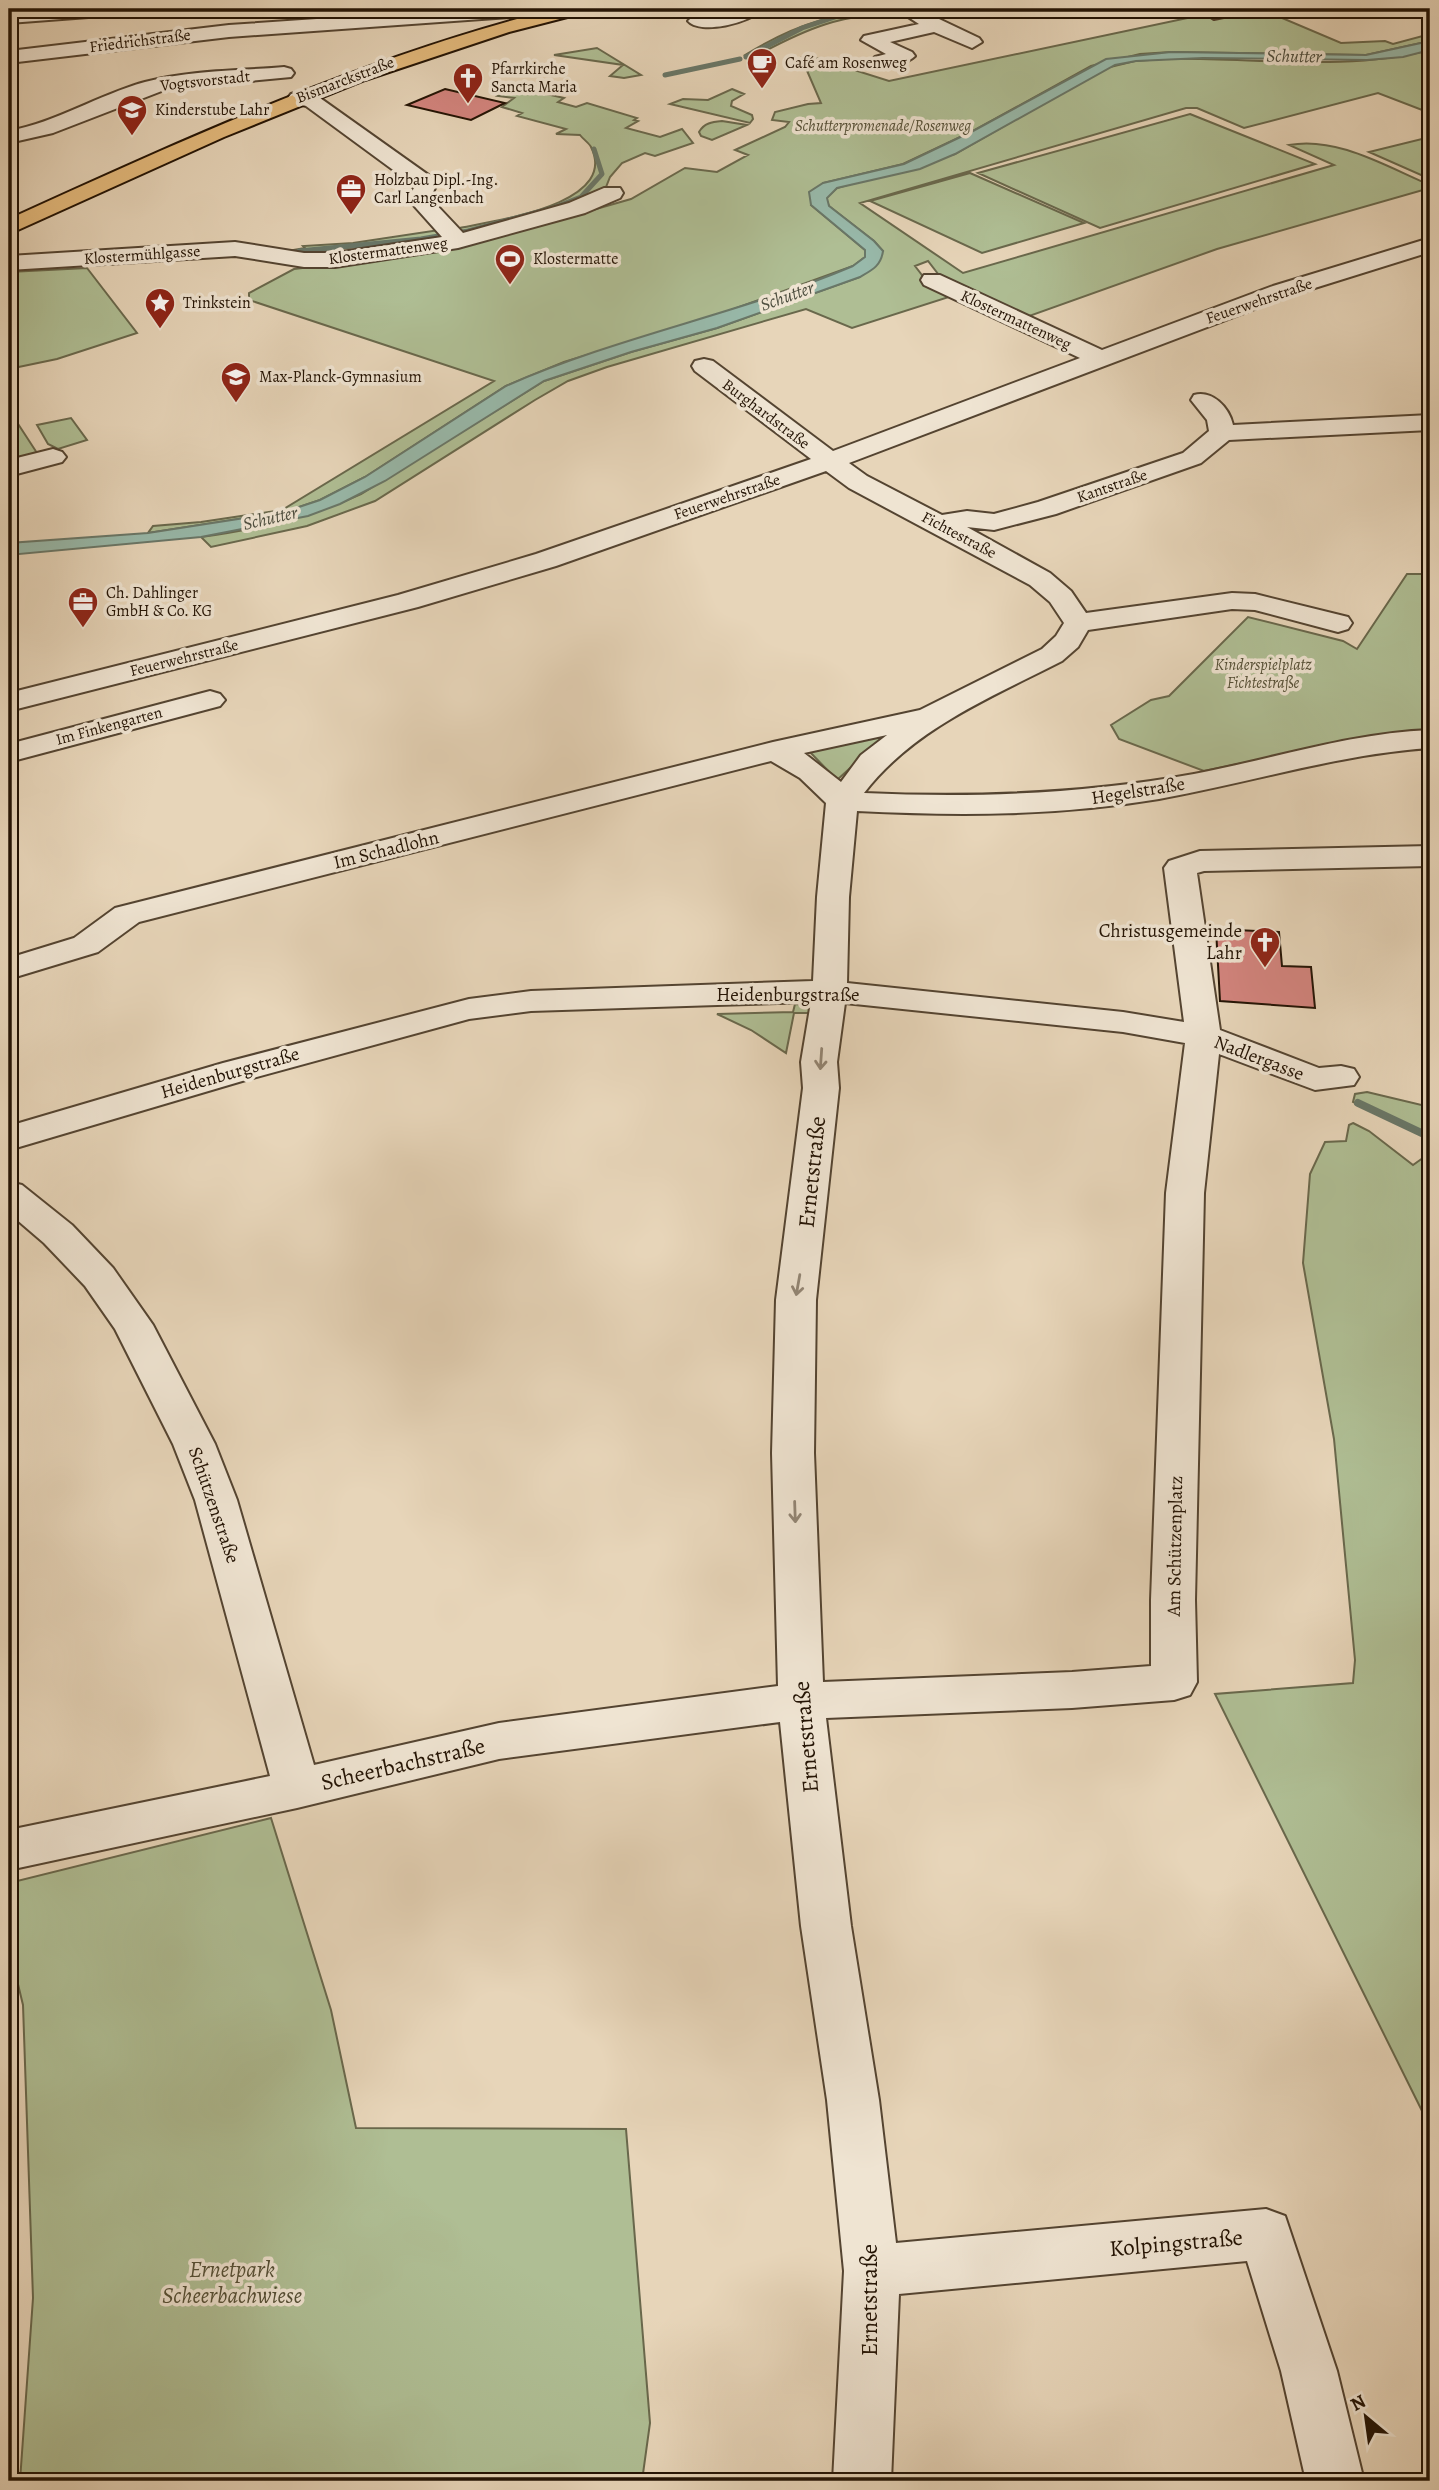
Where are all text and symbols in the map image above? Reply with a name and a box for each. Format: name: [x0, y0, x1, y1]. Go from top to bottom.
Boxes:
street label: Friedrichstraße: [88, 24, 192, 58]
water label: Schutter: [1266, 44, 1323, 68]
cafe icon: Café am Rosenweg: [745, 46, 779, 90]
street label: Bismarckstraße: [293, 51, 397, 109]
place label: Café am Rosenweg: [785, 52, 907, 74]
place label: Pfarrkirche Sancta Maria: [491, 58, 578, 98]
church icon: Pfarrkirche Sancta Maria: [451, 61, 485, 105]
street label: Vogtsvorstadt: [158, 65, 251, 97]
school or university icon: Kinderstube Lahr: [115, 93, 149, 137]
place label: Kinderstube Lahr: [155, 99, 269, 121]
park label: Schutterpromenade/Rosenweg: [795, 115, 971, 137]
place label: Holzbau Dipl.-Ing. Carl Langenbach: [374, 169, 498, 209]
office icon: Holzbau Dipl.-Ing. Carl Langenbach: [334, 172, 368, 216]
street label: Klostermattenweg: [327, 232, 449, 270]
street label: Klostermühlgasse: [83, 240, 201, 270]
sports icon: Klostermatte: [493, 242, 527, 286]
place label: Klostermatte: [533, 248, 618, 270]
street label: Feuerwehrstraße: [1203, 272, 1315, 330]
water label: Schutter: [757, 275, 818, 317]
street label: Klostermattenweg: [957, 285, 1075, 355]
place icon: Trinkstein: [143, 286, 177, 330]
place label: Trinkstein: [183, 292, 251, 314]
school or university icon: Max-Planck-Gymnasium: [219, 360, 253, 404]
place label: Max-Planck-Gymnasium: [259, 366, 422, 388]
street label: Burghardstraße: [718, 374, 814, 454]
street label: Kantstraße: [1074, 464, 1150, 508]
street label: Feuerwehrstraße: [671, 468, 783, 526]
water label: Schutter: [240, 500, 300, 536]
street label: Fichtestraße: [918, 506, 1000, 564]
place label: Ch. Dahlinger GmbH & Co. KG: [106, 582, 212, 622]
office icon: Ch. Dahlinger GmbH & Co. KG: [66, 585, 100, 629]
street label: Feuerwehrstraße: [127, 634, 241, 682]
park label: Kinderspielplatz Fichtestraße: [1214, 654, 1312, 694]
street label: Im Finkengarten: [53, 701, 165, 751]
street label: Hegelstraße: [1089, 771, 1187, 811]
street label: Im Schadlohn: [331, 824, 441, 876]
place label: Christusgemeinde Lahr: [1099, 918, 1242, 966]
church icon: Christusgemeinde Lahr: [1248, 925, 1282, 969]
street label: Heidenburgstraße: [716, 982, 860, 1008]
street label: Nadlergasse: [1210, 1029, 1308, 1087]
street label: Heidenburgstraße: [158, 1041, 302, 1105]
one-way arrow: [814, 1047, 827, 1070]
street label: Ernetstraße: [791, 1115, 833, 1229]
one-way arrow: [791, 1273, 804, 1296]
street label: Schützenstraße: [182, 1443, 246, 1567]
street label: Am Schützenplatz: [1161, 1475, 1189, 1618]
one-way arrow: [789, 1500, 802, 1523]
street label: Ernetstraße: [786, 1680, 826, 1794]
street label: Scheerbachstraße: [318, 1730, 488, 1798]
street label: Kolpingstraße: [1108, 2222, 1244, 2264]
street label: Ernetstraße: [854, 2244, 885, 2356]
park label: Ernetpark Scheerbachwiese: [162, 2254, 302, 2311]
north arrow: [1330, 2382, 1400, 2452]
text: N: [1346, 2388, 1371, 2418]

